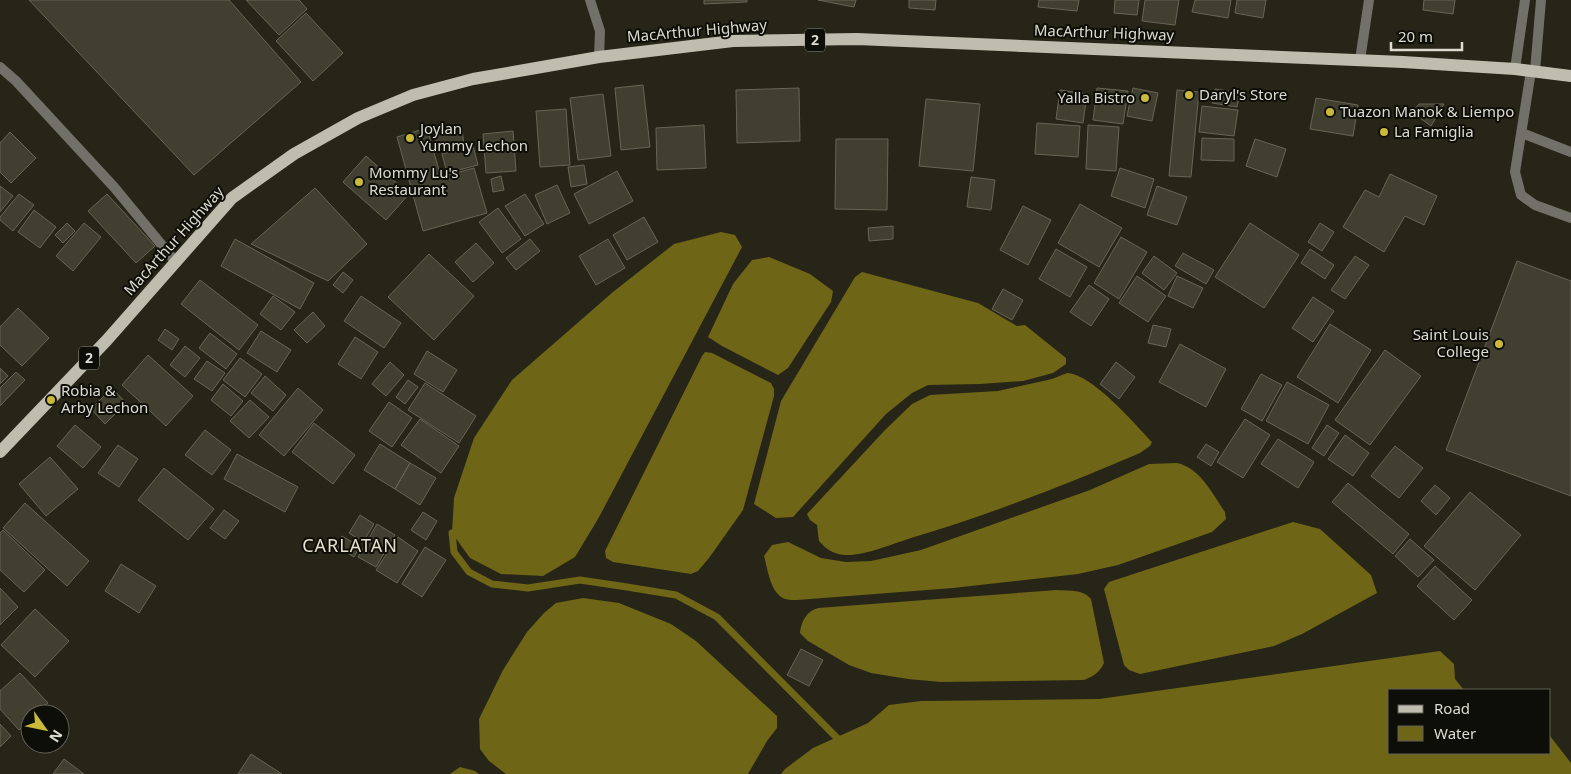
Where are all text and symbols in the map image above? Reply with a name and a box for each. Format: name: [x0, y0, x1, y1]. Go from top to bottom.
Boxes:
street label: MacArthur Highway: [626, 14, 768, 46]
street label: MacArthur Highway: [1034, 20, 1175, 44]
scale bar: [1391, 20, 1462, 52]
text: 20 m: [1398, 26, 1433, 46]
road number: 2: [805, 28, 825, 52]
place label: Daryl's Store: [1199, 84, 1287, 104]
place label: Yalla Bistro: [1058, 87, 1135, 107]
marker: Daryl's Store: [1183, 89, 1195, 101]
marker: Yalla Bistro: [1139, 92, 1151, 104]
place label: Tuazon Manok & Liempo: [1340, 101, 1514, 121]
marker: Tuazon Manok & Liempo: [1324, 106, 1336, 118]
place label: Joylan Yummy Lechon: [418, 118, 528, 155]
place label: La Famiglia: [1394, 121, 1474, 141]
marker: La Famiglia: [1378, 126, 1390, 138]
marker: Joylan Yummy Lechon: [404, 132, 416, 144]
place label: Mommy Lu's Restaurant: [369, 162, 459, 199]
marker: Mommy Lu's Restaurant: [353, 176, 365, 188]
street label: MacArthur Highway: [119, 181, 228, 299]
place label: Saint Louis College: [1413, 324, 1489, 361]
marker: Saint Louis College: [1493, 338, 1505, 350]
road number: 2: [79, 346, 99, 369]
place label: Robia & Arby Lechon: [61, 380, 148, 417]
marker: Robia & Arby Lechon: [45, 394, 57, 406]
district label: CARLATAN: [302, 533, 398, 557]
legend: [1388, 689, 1551, 754]
text: Road: [1434, 698, 1470, 718]
north arrow: [20, 704, 70, 754]
text: Water: [1434, 723, 1476, 743]
text: N: [45, 726, 67, 746]

